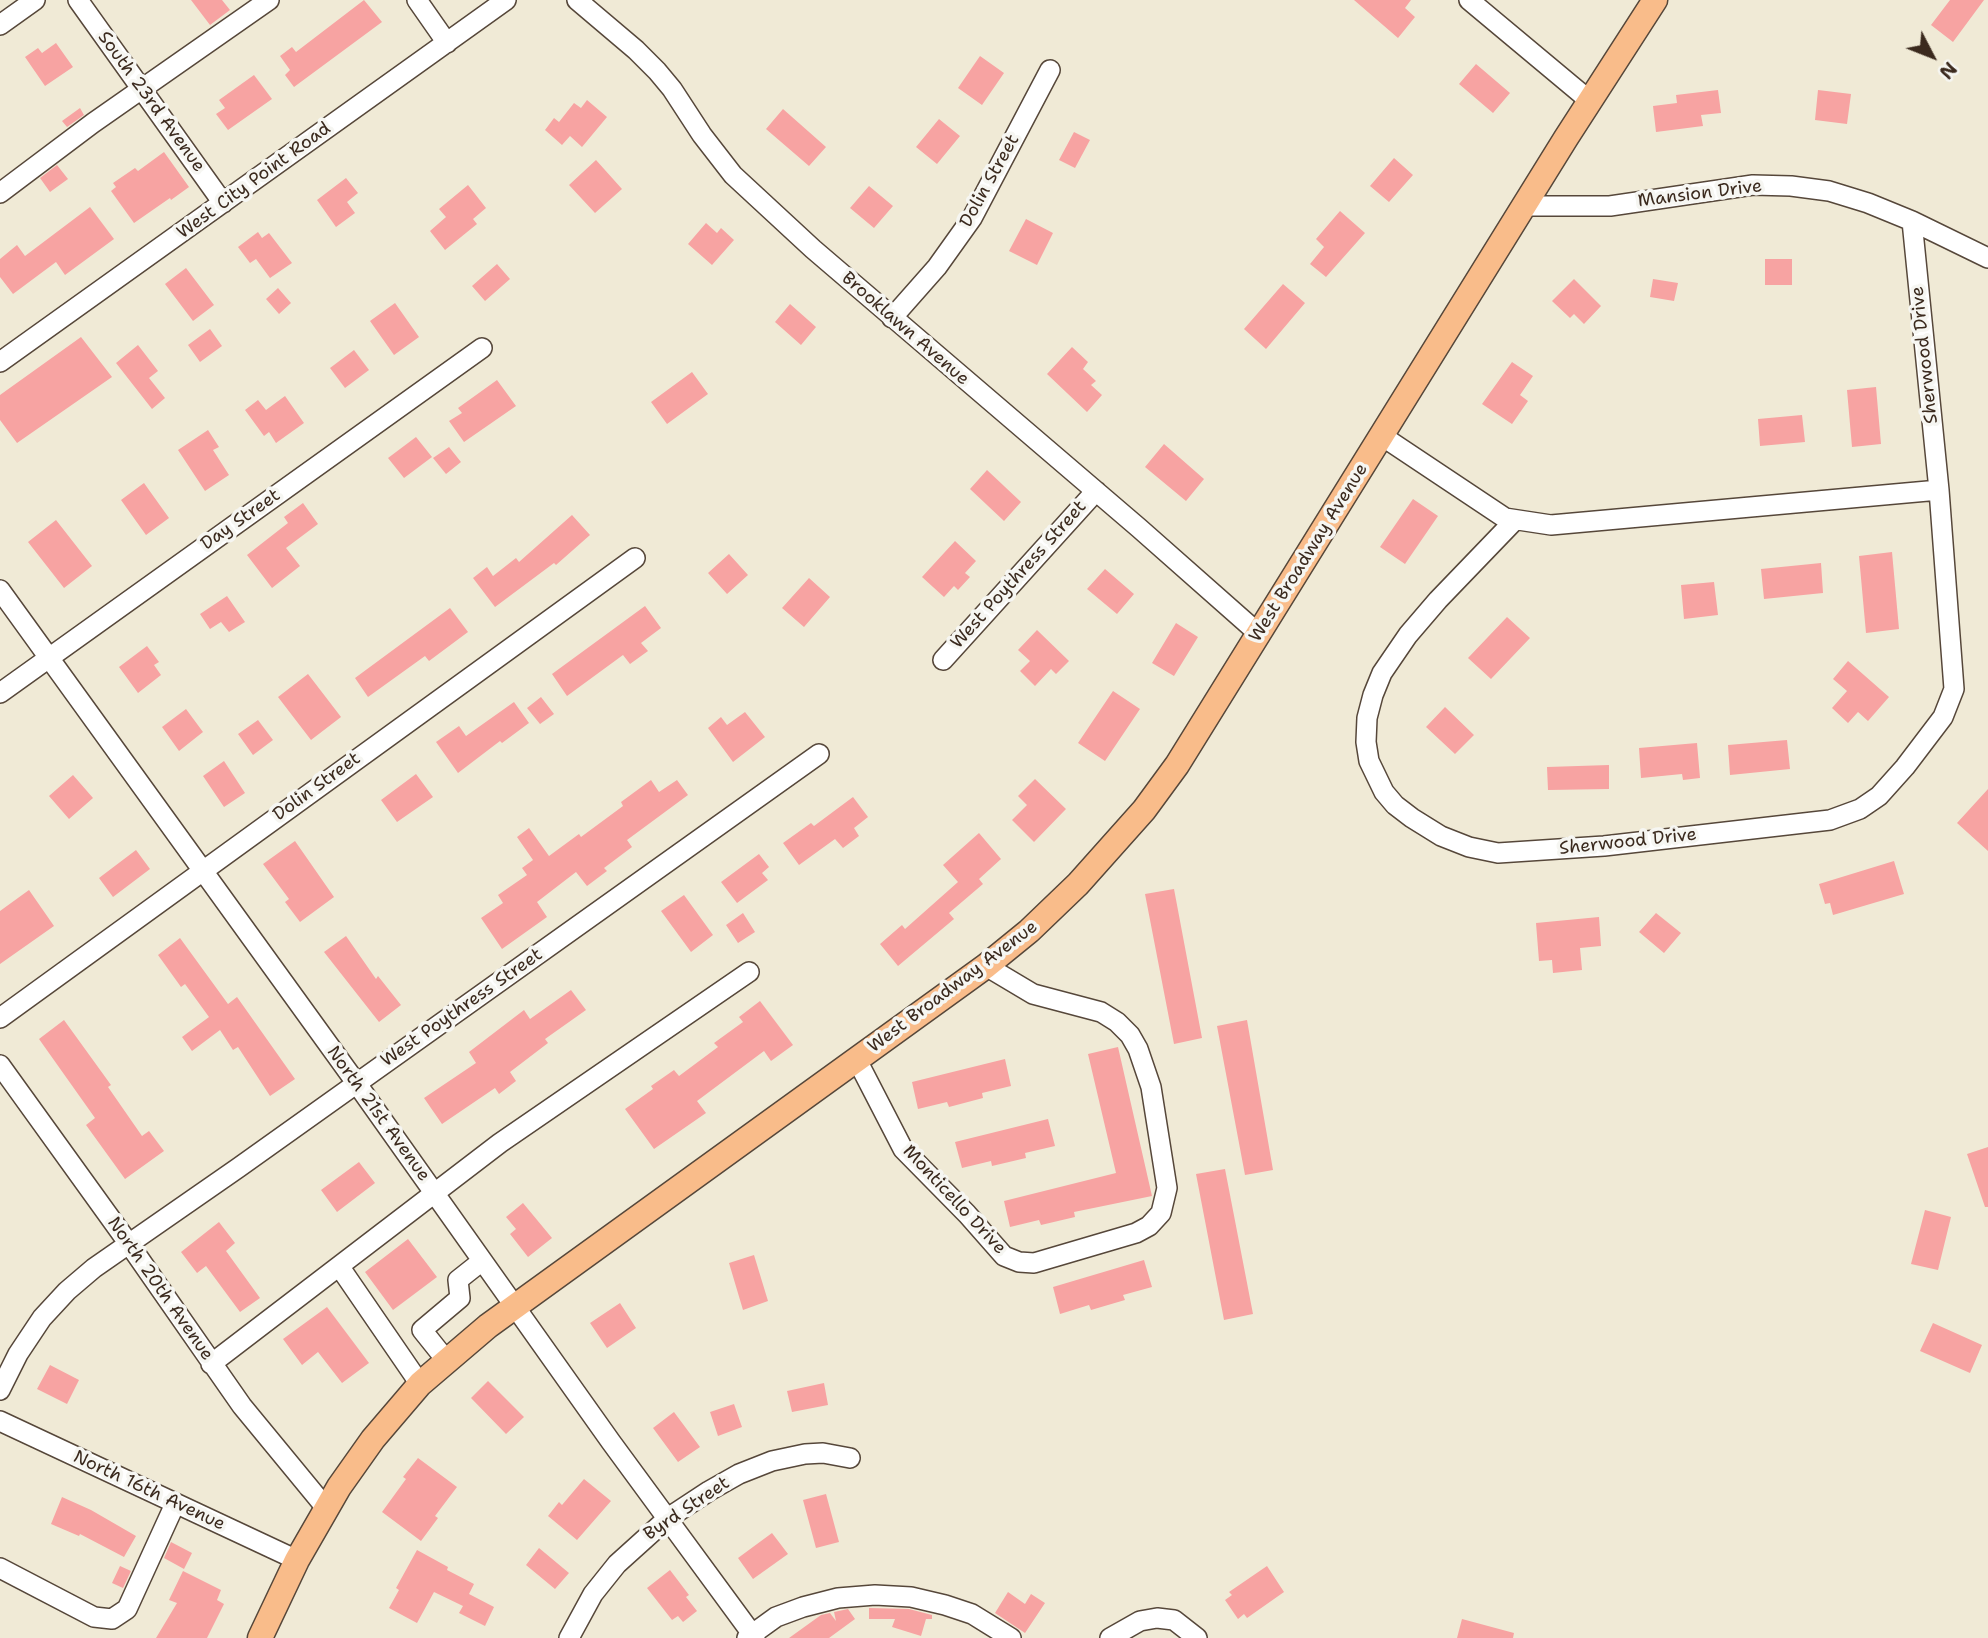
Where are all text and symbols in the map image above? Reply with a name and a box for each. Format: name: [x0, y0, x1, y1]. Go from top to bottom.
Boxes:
north arrow: [1897, 21, 1967, 91]
street label: South 23rd Avenue: [93, 27, 209, 177]
text: N: [1934, 56, 1962, 84]
street label: West City Point Road: [173, 118, 335, 244]
street label: Dolin Street: [956, 131, 1024, 231]
street label: Mansion Drive: [1637, 176, 1763, 212]
street label: Brooklawn Avenue: [837, 268, 973, 390]
street label: Sherwood Drive: [1907, 285, 1943, 425]
street label: West Broadway Avenue: [1245, 460, 1373, 646]
street label: Day Street: [197, 485, 285, 555]
street label: West Poythress Street: [947, 496, 1091, 654]
street label: Dolin Street: [269, 748, 365, 826]
street label: Sherwood Drive: [1558, 824, 1698, 860]
street label: West Broadway Avenue: [864, 916, 1042, 1058]
street label: West Poythress Street: [377, 944, 547, 1072]
street label: North 21st Avenue: [322, 1042, 434, 1186]
street label: Monticello Drive: [898, 1141, 1010, 1259]
street label: North 20th Avenue: [102, 1213, 218, 1365]
street label: North 16th Avenue: [70, 1446, 228, 1536]
street label: Byrd Street: [640, 1472, 734, 1546]

